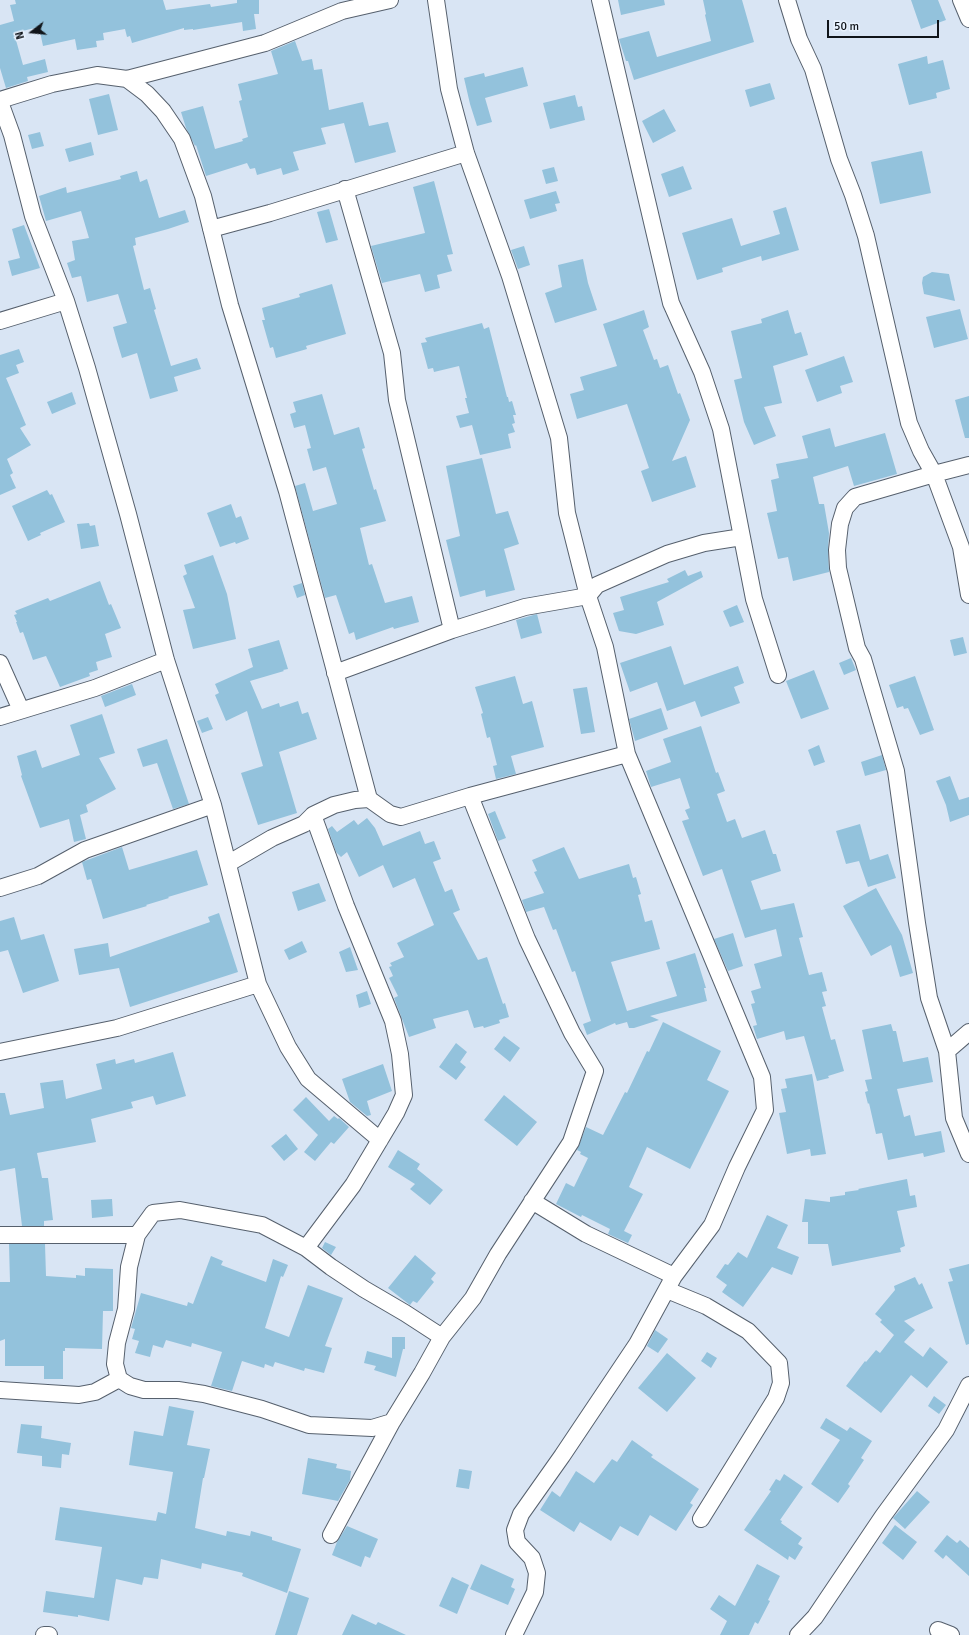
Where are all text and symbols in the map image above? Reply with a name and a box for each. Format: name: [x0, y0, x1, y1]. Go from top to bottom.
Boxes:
north arrow: [12, 12, 52, 52]
scale bar: [829, 12, 941, 38]
text: 50 m: [834, 19, 859, 34]
text: N: [13, 30, 27, 41]

